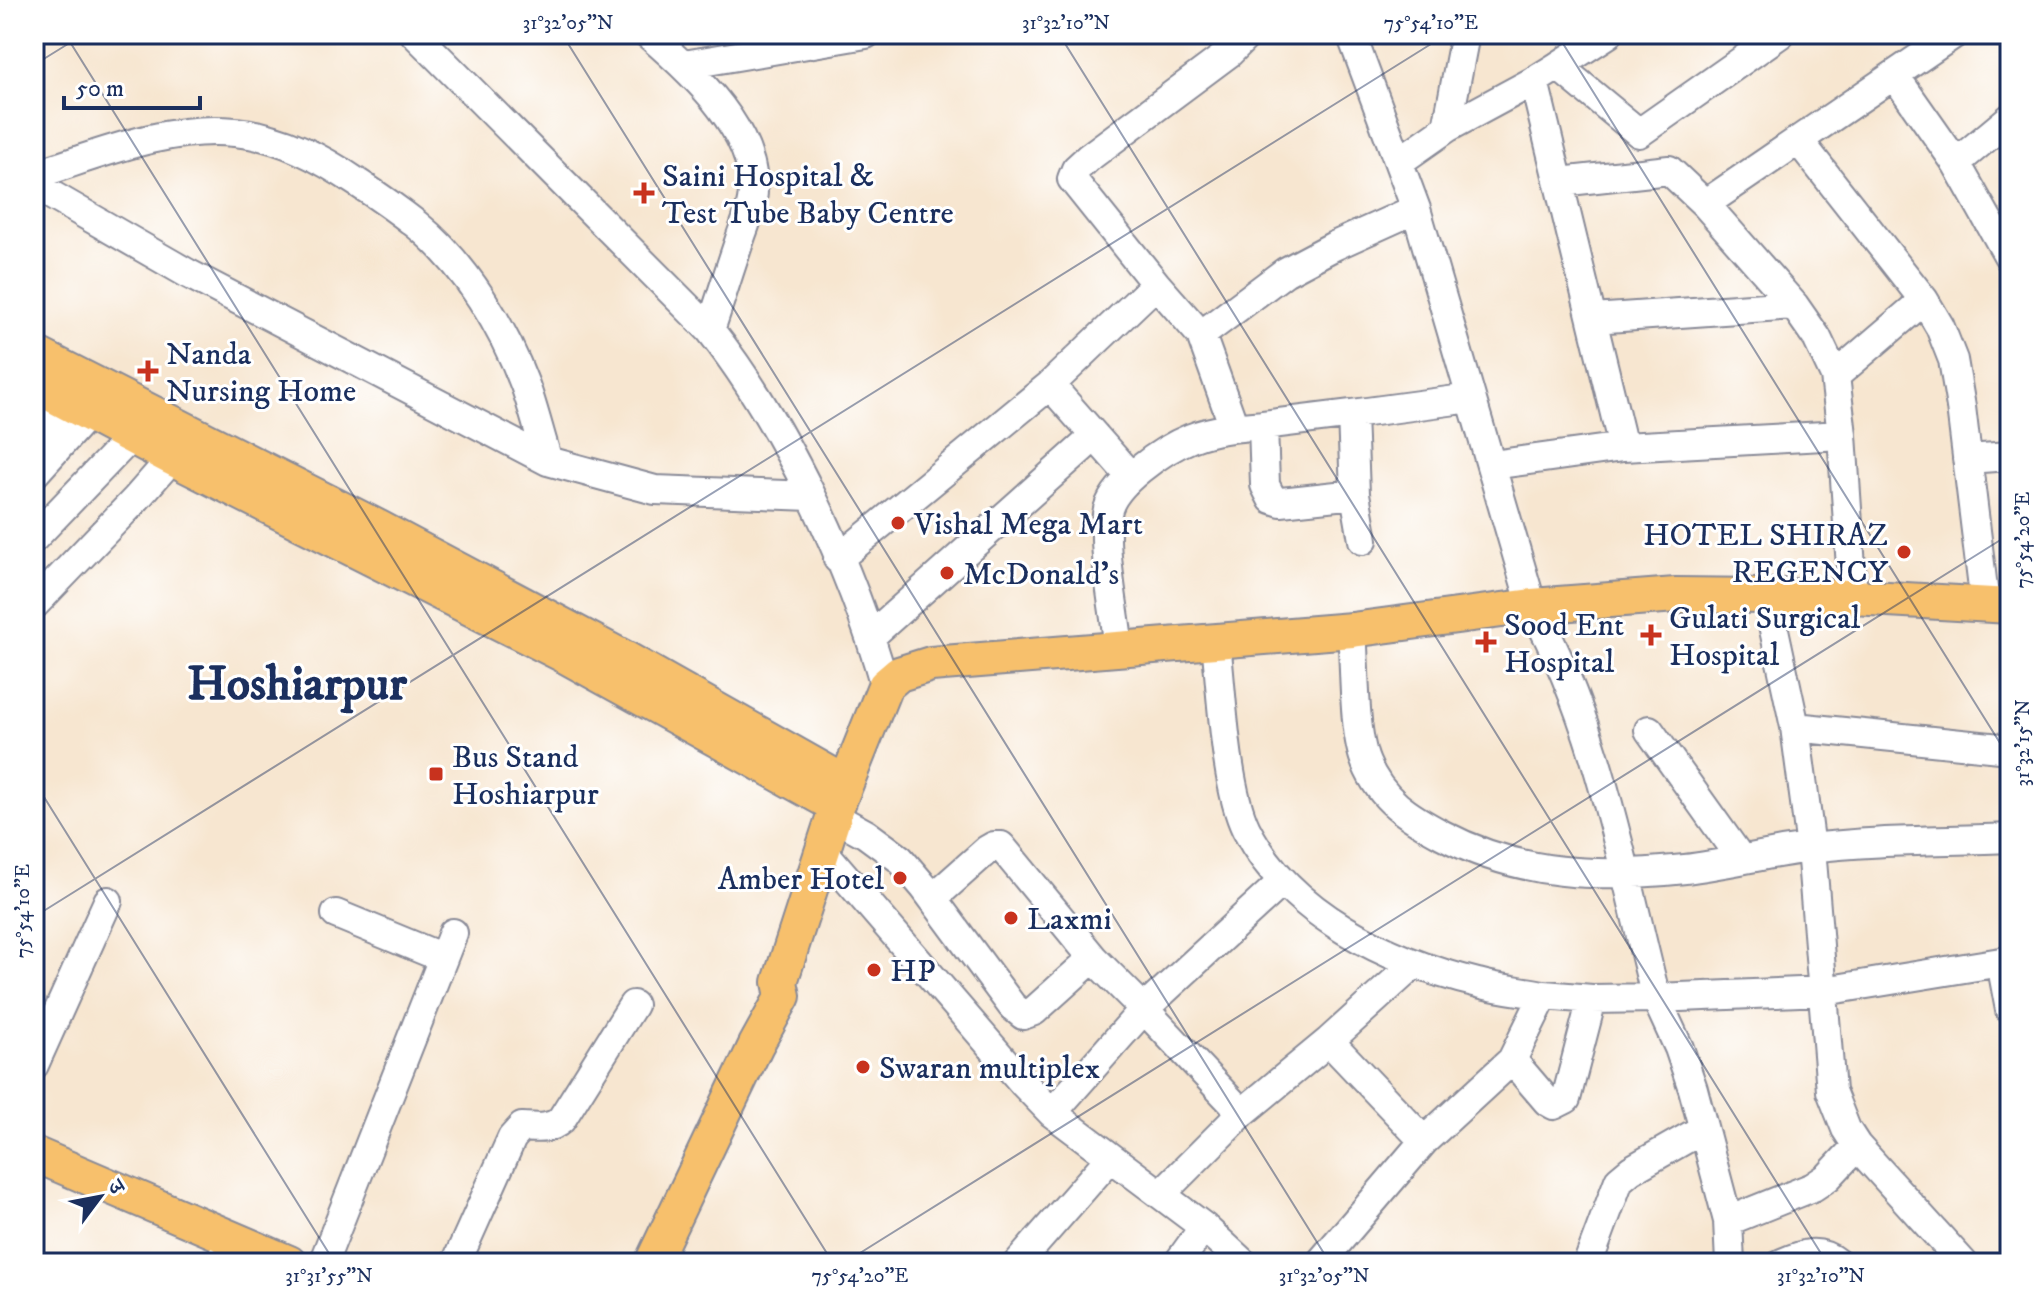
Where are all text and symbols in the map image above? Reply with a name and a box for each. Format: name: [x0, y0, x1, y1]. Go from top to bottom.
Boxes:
text: 31°32'05"N: [523, 11, 613, 36]
text: 31°32'10"N: [1022, 11, 1110, 36]
text: 75°54'10"E: [1384, 11, 1478, 36]
scale bar: [64, 60, 200, 110]
text: 50 m: [76, 74, 124, 104]
place label: Saini Hospital & Test Tube Baby Centre: [662, 157, 954, 234]
marker: Saini Hospital & Test Tube Baby Centre: [633, 182, 655, 204]
place label: Nanda Nursing Home: [166, 335, 356, 412]
marker: Nanda Nursing Home: [137, 360, 159, 382]
text: 75°54'20"E: [2011, 492, 2036, 588]
place label: Vishal Mega Mart: [913, 505, 1143, 545]
marker: Vishal Mega Mart: [889, 514, 907, 532]
place label: HOTEL SHIRAZ REGENCY: [1643, 516, 1889, 593]
marker: HOTEL SHIRAZ REGENCY: [1895, 543, 1913, 561]
place label: McDonald's: [963, 555, 1119, 595]
marker: McDonald's: [938, 564, 956, 582]
place label: Gulati Surgical Hospital: [1669, 599, 1861, 676]
place label: Sood Ent Hospital: [1504, 606, 1624, 683]
marker: Gulati Surgical Hospital: [1640, 624, 1662, 646]
marker: Sood Ent Hospital: [1475, 631, 1497, 653]
district label: Hoshiarpur: [187, 655, 408, 715]
text: 31°32'15"N: [2011, 699, 2036, 787]
place label: Bus Stand Hoshiarpur: [452, 738, 599, 815]
marker: Bus Stand Hoshiarpur: [427, 765, 445, 783]
place label: Amber Hotel: [718, 860, 884, 900]
text: 75°54'10"E: [11, 864, 36, 958]
marker: Amber Hotel: [891, 869, 909, 887]
place label: Laxmi: [1027, 900, 1112, 940]
marker: Laxmi: [1002, 909, 1020, 927]
place label: HP: [890, 952, 935, 992]
marker: HP: [865, 961, 883, 979]
place label: Swaran multiplex: [879, 1049, 1101, 1089]
marker: Swaran multiplex: [854, 1058, 872, 1076]
north arrow: [60, 1157, 140, 1237]
text: उ: [100, 1174, 131, 1201]
text: 31°31'55"N: [285, 1264, 373, 1289]
text: 75°54'20"E: [812, 1264, 908, 1289]
text: 31°32'05"N: [1279, 1264, 1369, 1289]
text: 31°32'10"N: [1777, 1264, 1865, 1289]

